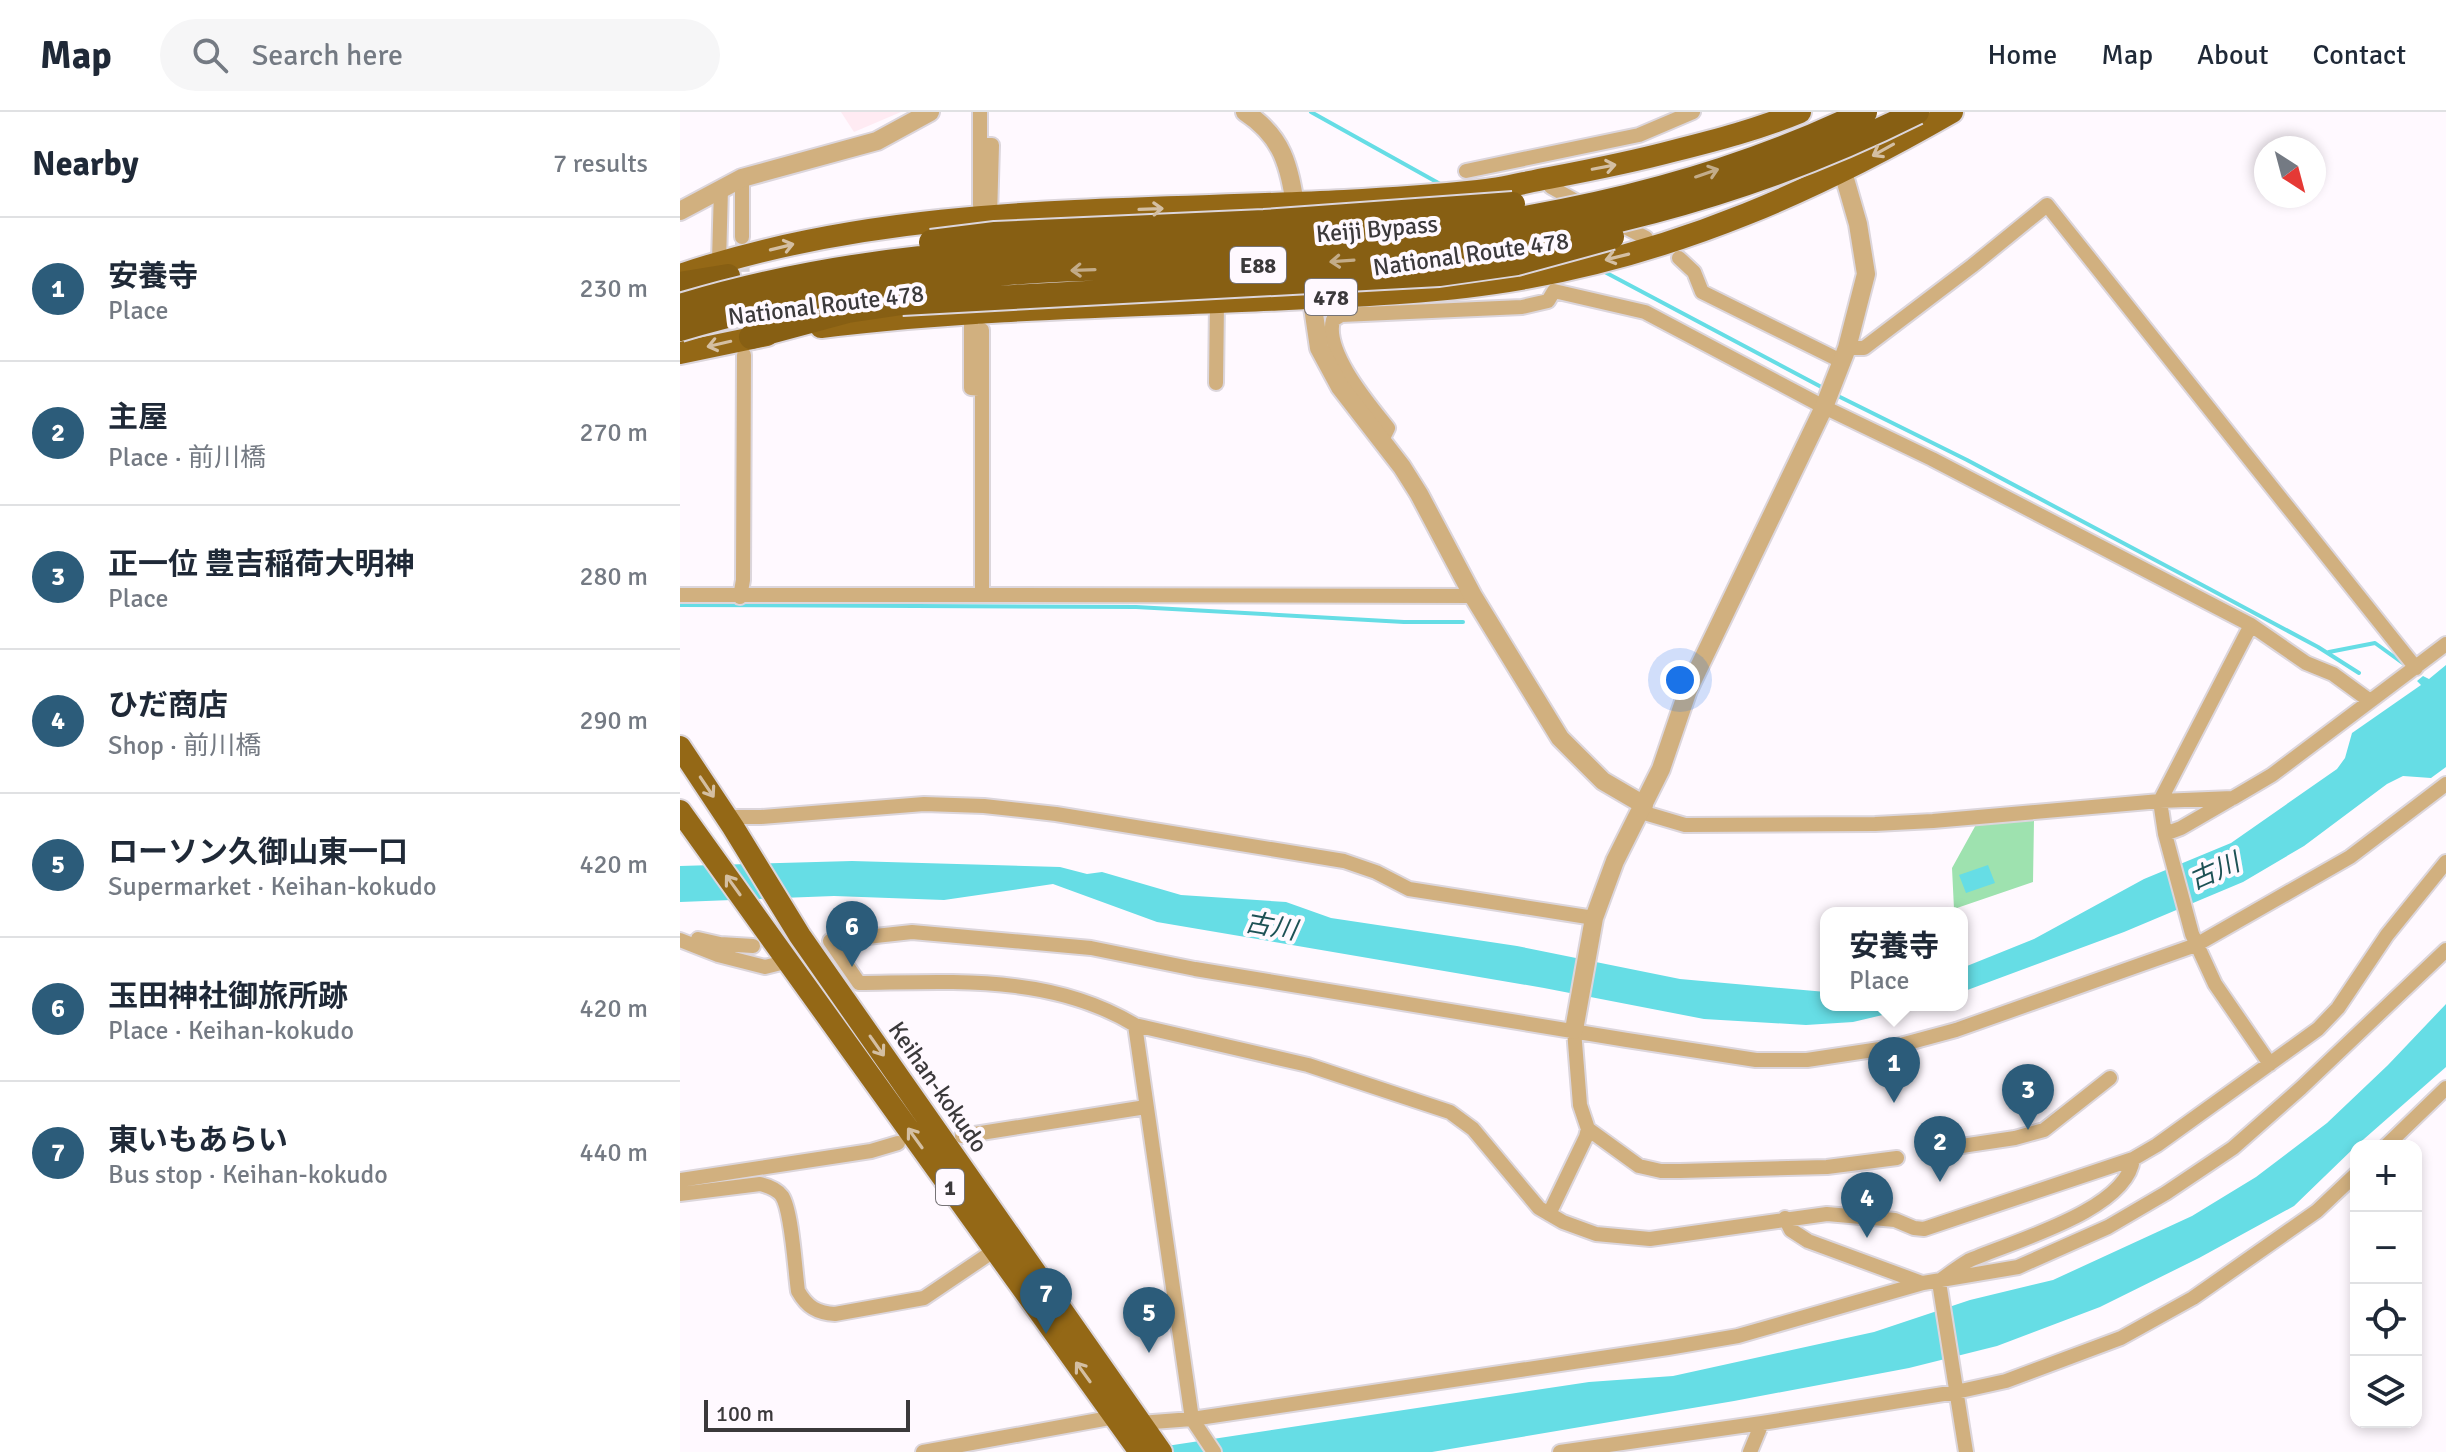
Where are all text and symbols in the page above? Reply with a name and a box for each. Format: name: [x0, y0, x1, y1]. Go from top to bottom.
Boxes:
search box: [160, 19, 720, 91]
text: Map: [40, 32, 112, 79]
icon: search: [188, 33, 232, 77]
text: Search here: [252, 37, 403, 74]
text: Home: [1988, 38, 2057, 72]
text: Map: [2101, 38, 2153, 72]
text: About: [2197, 38, 2269, 72]
text: Contact: [2313, 38, 2406, 72]
north arrow: [2254, 136, 2326, 208]
text: Nearby: [32, 143, 139, 185]
one-way arrow: [1872, 143, 1896, 158]
text: 7 results: [553, 148, 648, 180]
one-way arrow: [1591, 159, 1617, 174]
one-way arrow: [1695, 165, 1719, 179]
one-way arrow: [1137, 202, 1164, 217]
street label: Keiji Bypass: [1315, 209, 1439, 249]
street label: National Route 478: [1371, 225, 1571, 283]
one-way arrow: [769, 238, 794, 253]
road number: E88: [1230, 247, 1286, 283]
one-way arrow: [1605, 250, 1630, 265]
one-way arrow: [1329, 254, 1356, 269]
text: 安養寺: [108, 258, 198, 295]
one-way arrow: [1070, 262, 1097, 278]
text: 1: [51, 273, 65, 305]
text: 230 m: [579, 273, 648, 305]
street label: National Route 478: [726, 278, 926, 332]
road number: 478: [1305, 279, 1357, 315]
text: Place: [108, 295, 169, 327]
one-way arrow: [707, 337, 732, 352]
text: 主屋: [108, 399, 168, 436]
text: 2: [51, 417, 65, 449]
text: 270 m: [579, 417, 648, 449]
text: Place · 前川橋: [108, 442, 266, 474]
text: 正一位 豊吉稲荷大明神: [108, 546, 415, 583]
text: 3: [51, 561, 65, 593]
text: 280 m: [579, 561, 648, 593]
text: Place: [108, 583, 169, 615]
your location: [1660, 660, 1700, 700]
text: ひだ商店: [108, 687, 228, 724]
text: 4: [51, 705, 65, 737]
text: 290 m: [579, 705, 648, 737]
text: Shop · 前川橋: [108, 730, 261, 762]
one-way arrow: [699, 775, 715, 798]
text: ローソン久御山東一口: [108, 834, 408, 871]
water label: 古川: [2184, 846, 2247, 897]
text: 5: [51, 849, 65, 881]
text: 420 m: [579, 849, 648, 881]
text: Supermarket · Keihan-kokudo: [108, 871, 436, 903]
one-way arrow: [725, 874, 742, 896]
pin: 6: [826, 901, 878, 967]
water label: 古川: [1242, 907, 1302, 948]
popup: [1820, 907, 1968, 1011]
text: 安養寺: [1849, 928, 1939, 965]
text: Place: [1849, 965, 1910, 997]
text: 玉田神社御旅所跡: [108, 978, 348, 1015]
text: 6: [51, 993, 65, 1025]
text: 420 m: [579, 993, 648, 1025]
text: Place · Keihan-kokudo: [108, 1015, 354, 1047]
street label: Keihan-kokudo: [882, 1016, 994, 1158]
one-way arrow: [869, 1034, 885, 1056]
pin: 1: [1868, 1037, 1920, 1103]
pin: 3: [2002, 1064, 2054, 1130]
pin: 2: [1914, 1116, 1966, 1182]
text: 東いもあらい: [108, 1122, 288, 1159]
one-way arrow: [907, 1128, 924, 1150]
text: 7: [51, 1137, 65, 1169]
text: 440 m: [579, 1137, 648, 1169]
map controls: [2350, 1140, 2422, 1428]
button: +: [2350, 1140, 2422, 1212]
text: Bus stop · Keihan-kokudo: [108, 1159, 388, 1191]
road number: 1: [936, 1169, 964, 1205]
pin: 4: [1841, 1172, 1893, 1238]
button: −: [2350, 1212, 2422, 1284]
pin: 7: [1020, 1268, 1072, 1334]
button: locate: [2350, 1284, 2422, 1356]
pin: 5: [1123, 1287, 1175, 1353]
button: layers: [2350, 1356, 2422, 1428]
one-way arrow: [1075, 1362, 1091, 1384]
scale bar: [704, 1396, 910, 1432]
text: 100 m: [716, 1400, 774, 1427]

